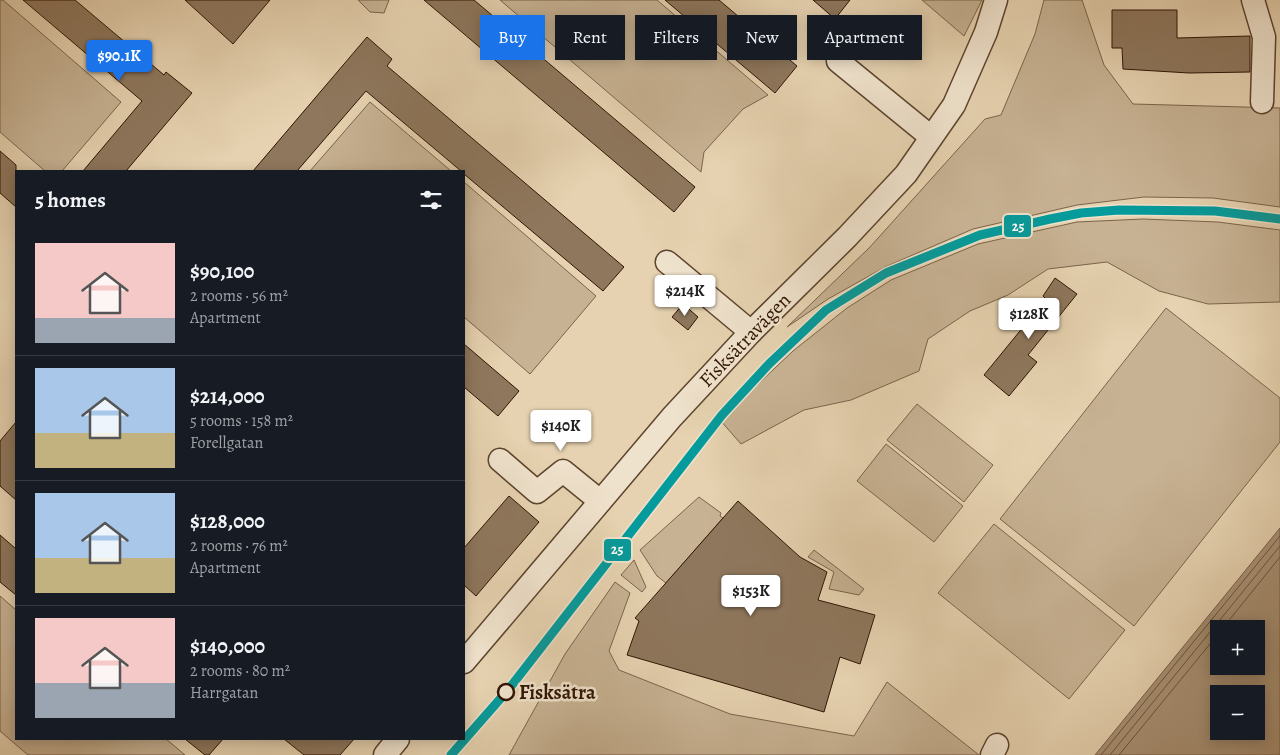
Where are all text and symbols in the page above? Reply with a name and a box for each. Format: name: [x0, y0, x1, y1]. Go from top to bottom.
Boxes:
chip: Buy: [480, 15, 545, 60]
chip: Rent: [555, 15, 625, 60]
chip: Filters: [635, 15, 717, 60]
chip: New: [727, 15, 797, 60]
chip: Apartment: [807, 15, 922, 60]
pin: $90.1K: [78, 39, 160, 82]
text: $90.1K: [97, 45, 141, 67]
text: 5 homes: [35, 186, 106, 214]
icon: filters: [417, 186, 445, 214]
line badge: 25: [1003, 214, 1032, 238]
text: 25: [1012, 217, 1024, 236]
text: $90,100: [190, 257, 254, 285]
icon: home: [75, 263, 135, 323]
pin: $214K: [650, 274, 720, 317]
text: $214K: [666, 280, 704, 302]
text: 2 rooms · 56 m²: [190, 285, 288, 307]
street label: Fisksätravägen: [693, 287, 797, 393]
pin: $128K: [994, 298, 1064, 340]
text: $128K: [1009, 303, 1049, 325]
text: Apartment: [190, 307, 261, 329]
text: $214,000: [190, 382, 265, 410]
icon: home: [75, 388, 135, 448]
text: 5 rooms · 158 m²: [190, 410, 293, 432]
pin: $140K: [526, 410, 596, 452]
text: $140K: [541, 415, 581, 437]
text: Forellgatan: [190, 432, 263, 454]
text: $128,000: [190, 507, 265, 535]
icon: home: [75, 513, 135, 573]
text: 2 rooms · 76 m²: [190, 535, 288, 557]
line badge: 25: [603, 538, 632, 562]
text: 25: [611, 540, 623, 559]
text: Apartment: [190, 557, 261, 579]
pin: $153K: [716, 574, 786, 617]
text: $153K: [732, 580, 770, 602]
map controls: [1210, 620, 1265, 740]
button: +: [1210, 620, 1265, 675]
text: $140,000: [190, 632, 265, 660]
icon: home: [75, 638, 135, 698]
text: 2 rooms · 80 m²: [190, 660, 290, 682]
place label: Fisksätra: [519, 679, 596, 706]
text: Harrgatan: [190, 682, 258, 704]
marker: Fisksätra: [497, 683, 515, 701]
button: −: [1210, 685, 1265, 740]

